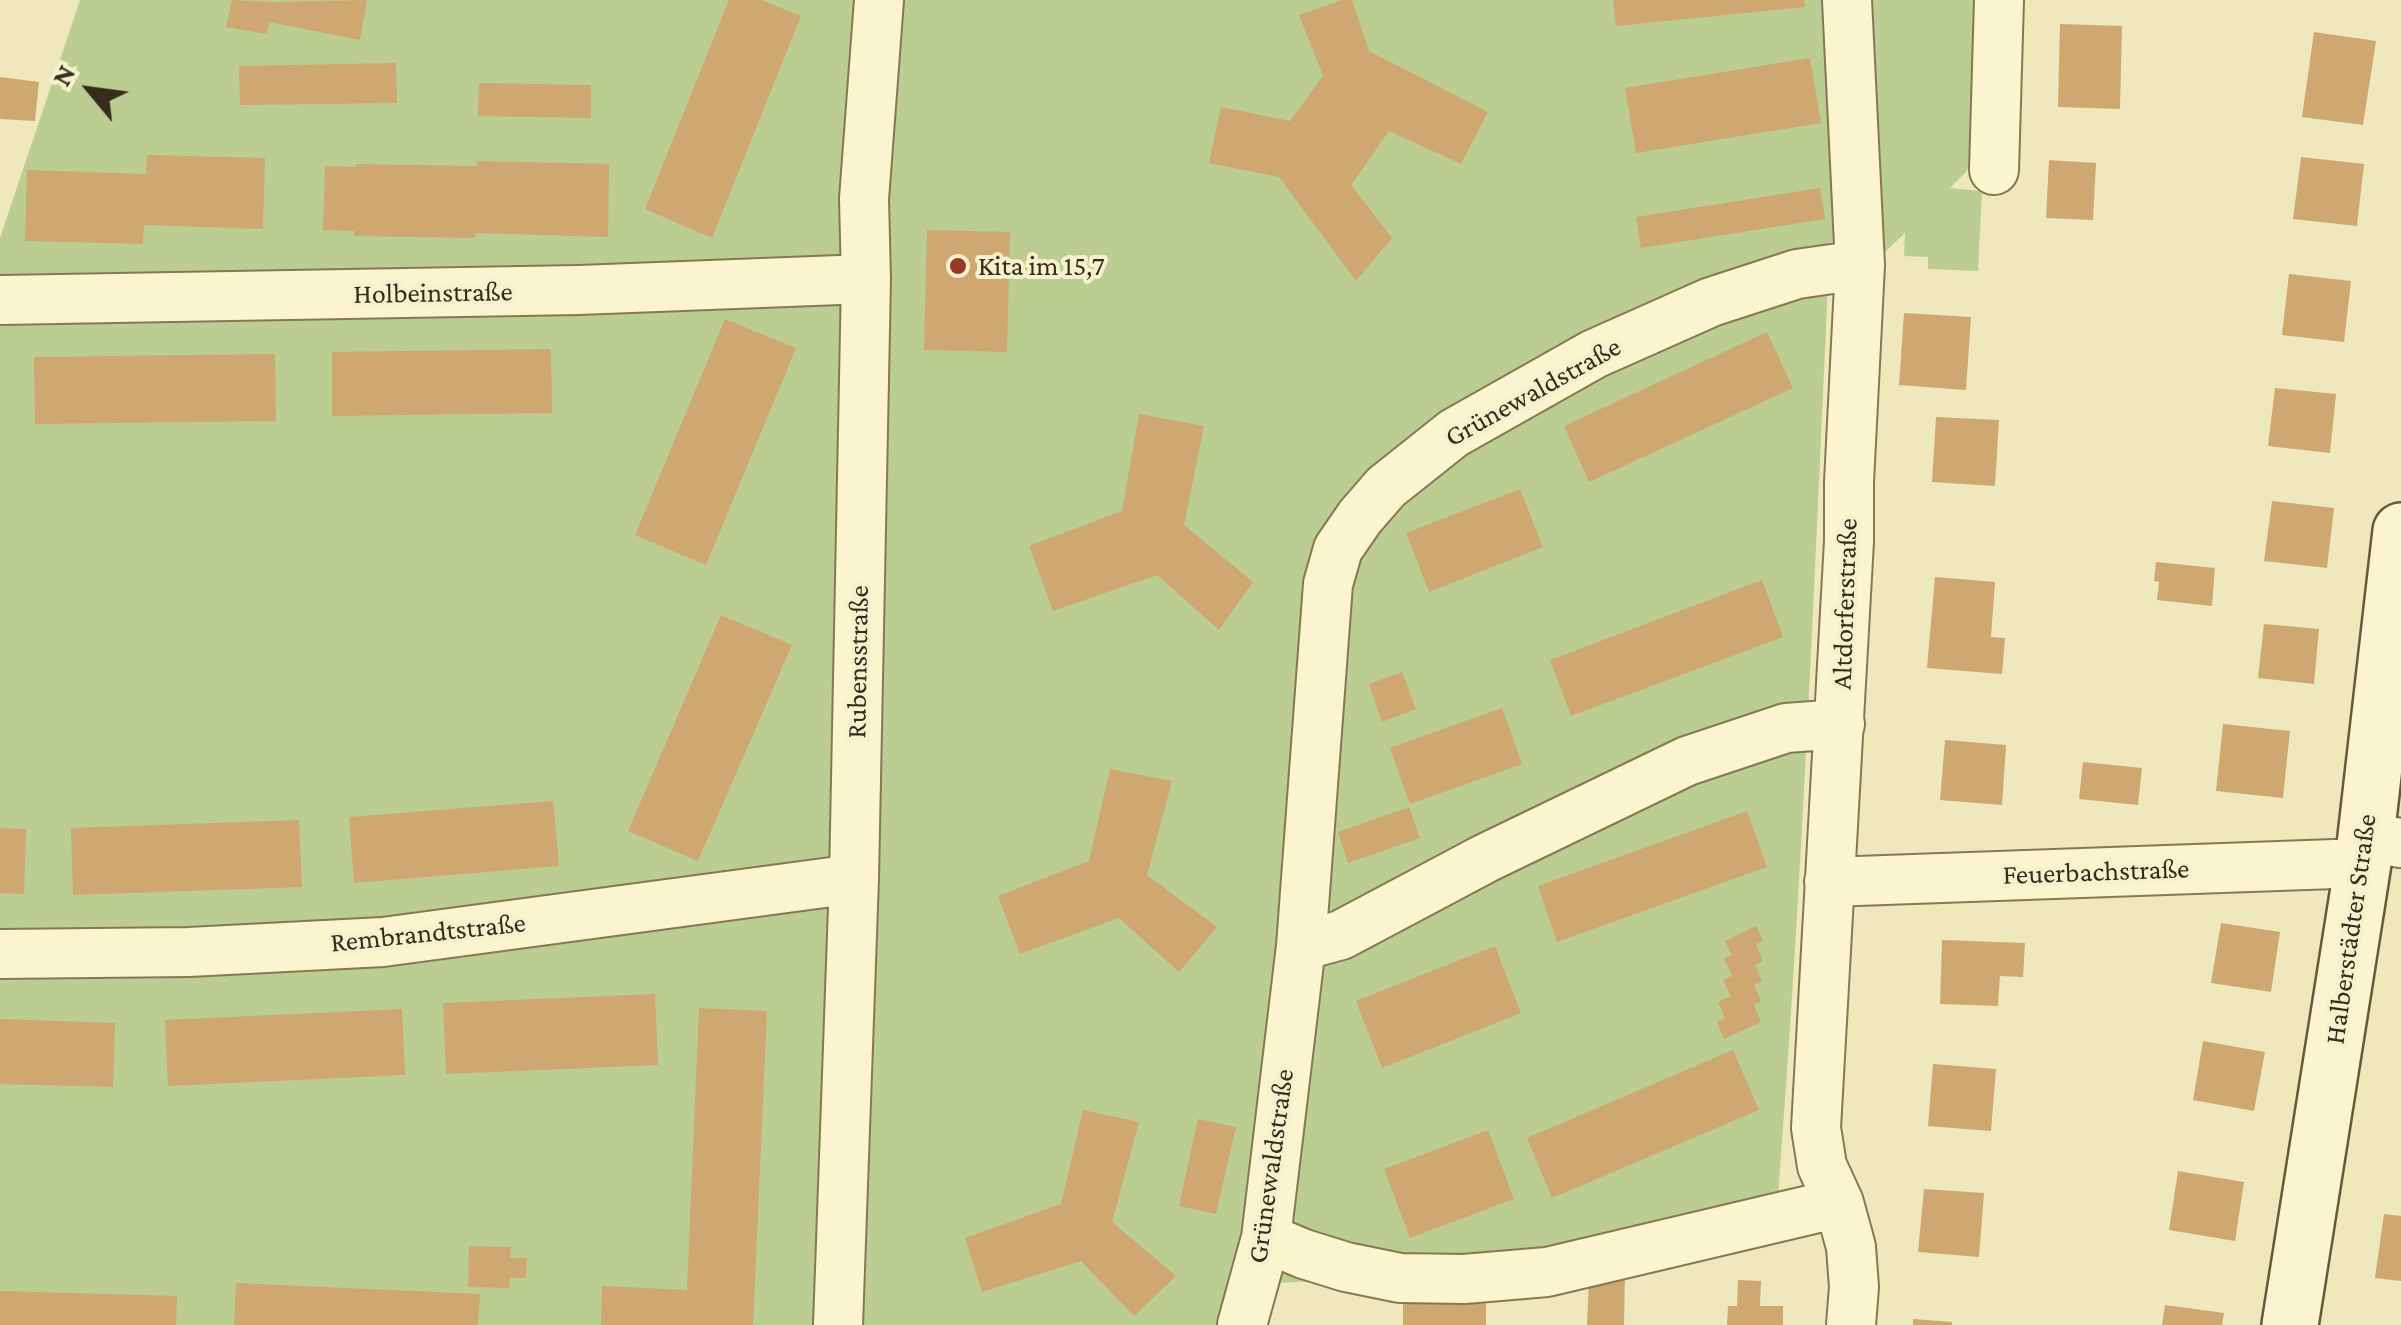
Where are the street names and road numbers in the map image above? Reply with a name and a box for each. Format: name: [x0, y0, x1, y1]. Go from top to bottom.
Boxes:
street label: Holbeinstraße: [353, 275, 513, 311]
street label: Grünewaldstraße: [1439, 330, 1627, 454]
street label: Altdorferstraße: [1825, 518, 1865, 690]
street label: Rubensstraße: [840, 585, 876, 739]
street label: Halberstädter Straße: [2318, 812, 2384, 1046]
street label: Feuerbachstraße: [2002, 852, 2190, 892]
street label: Rembrandtstraße: [329, 906, 527, 960]
street label: Grünewaldstraße: [1241, 1067, 1301, 1265]

